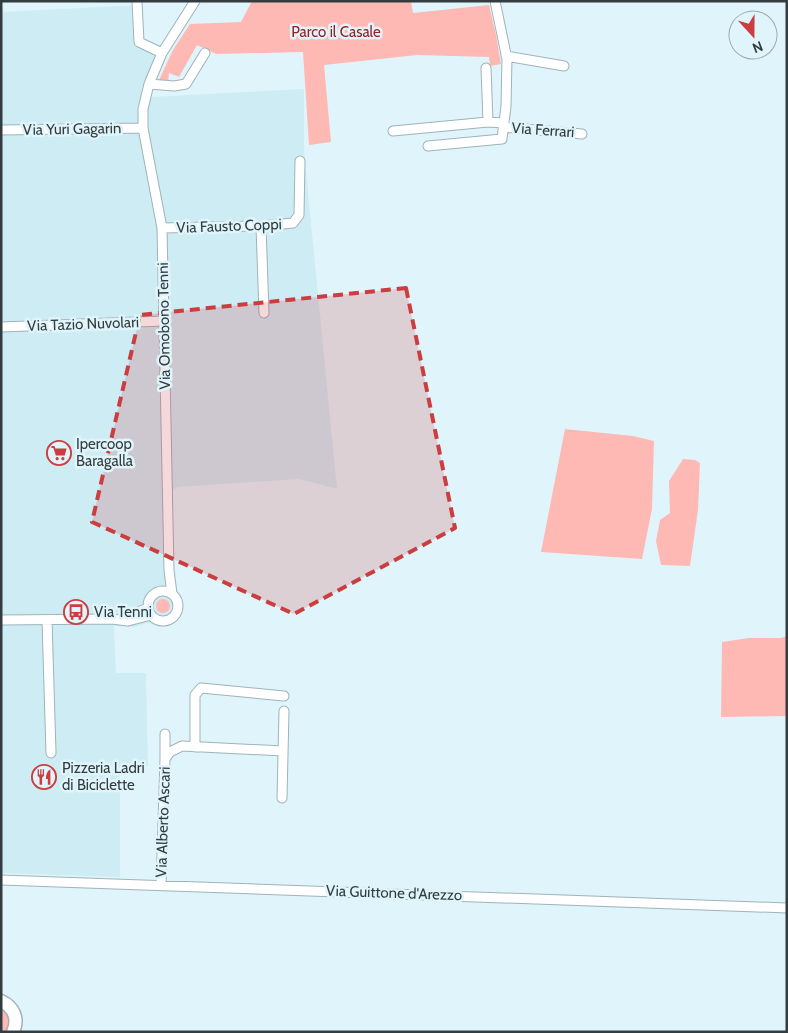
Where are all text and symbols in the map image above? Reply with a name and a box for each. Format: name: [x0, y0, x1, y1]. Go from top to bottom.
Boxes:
north arrow: [728, 10, 778, 60]
park label: Parco il Casale: [291, 23, 381, 41]
text: N: [750, 37, 766, 57]
street label: Via Yuri Gagarin: [23, 119, 121, 139]
street label: Via Ferrari: [511, 119, 575, 141]
street label: Via Fausto Coppi: [176, 215, 282, 237]
street label: Via Omobono Tenni: [154, 262, 174, 390]
street label: Via Tazio Nuvolari: [27, 313, 139, 335]
place label: Ipercoop Baragalla: [76, 435, 134, 470]
supermarket icon: Ipercoop Baragalla: [46, 440, 72, 466]
bus stop icon: Via Tenni: [63, 599, 89, 625]
place label: Via Tenni: [94, 603, 152, 621]
place label: Pizzeria Ladri di Biciclette: [62, 759, 145, 794]
restaurant icon: Pizzeria Ladri di Biciclette: [31, 764, 57, 790]
street label: Via Alberto Ascari: [152, 766, 174, 878]
street label: Via Guittone d'Arezzo: [326, 882, 462, 904]

